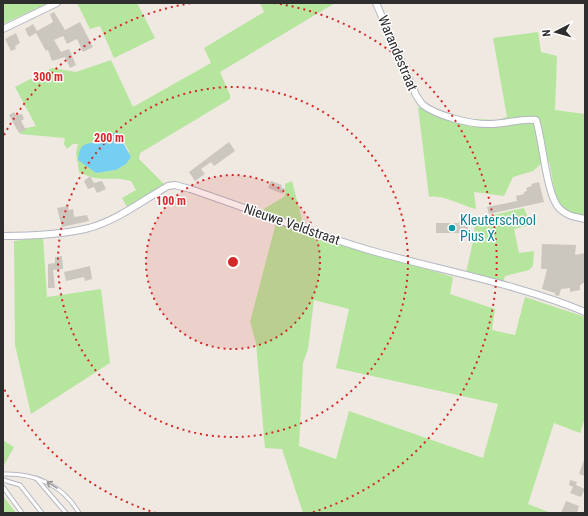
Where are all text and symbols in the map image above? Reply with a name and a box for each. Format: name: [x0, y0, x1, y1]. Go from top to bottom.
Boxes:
north arrow: [536, 12, 576, 52]
street label: Warandestraat: [375, 13, 421, 93]
text: N: [540, 29, 553, 37]
text: 300 m: [33, 70, 63, 84]
text: 200 m: [94, 131, 124, 145]
text: 100 m: [156, 194, 186, 208]
street label: Nieuwe Veldstraat: [242, 200, 342, 248]
place label: Kleuterschool Pius X: [460, 212, 536, 244]
marker: Kleuterschool Pius X: [447, 223, 457, 233]
centre of rings: [226, 255, 240, 269]
one-way arrow: [46, 481, 58, 489]

